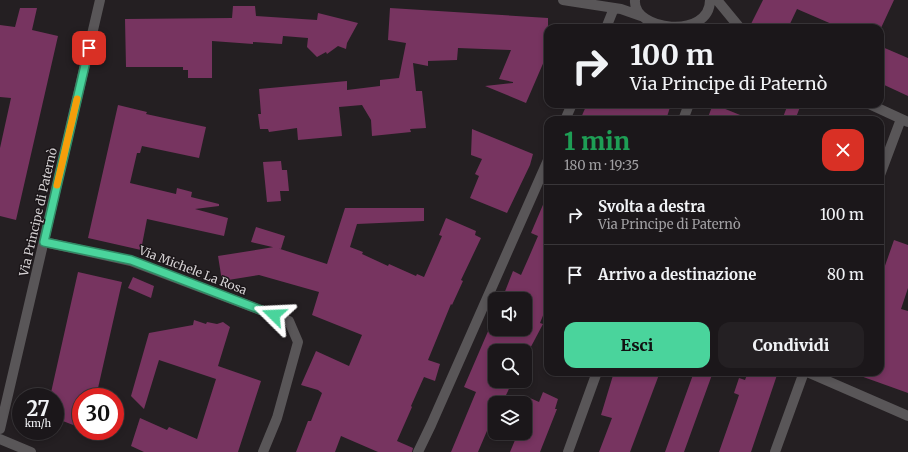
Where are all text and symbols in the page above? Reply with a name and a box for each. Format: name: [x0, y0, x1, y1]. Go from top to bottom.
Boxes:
pin: [72, 31, 106, 65]
icon: arrive: [78, 37, 100, 59]
text: 100 m: [630, 37, 714, 73]
icon: right: [564, 40, 616, 92]
text: Via Principe di Paternò: [630, 72, 827, 95]
text: 1 min: [564, 126, 630, 157]
button: close: [822, 129, 864, 171]
street label: Via Principe di Paternò: [16, 146, 60, 279]
text: 180 m · 19:35: [564, 157, 639, 174]
text: Svolta a destra: [598, 197, 705, 216]
icon: right: [564, 204, 586, 226]
text: 100 m: [820, 205, 864, 224]
text: Via Principe di Paternò: [598, 216, 741, 233]
street label: Via Michele La Rosa: [136, 242, 250, 298]
icon: arrive: [564, 264, 586, 286]
text: Arrivo a destinazione: [598, 265, 756, 284]
text: 80 m: [827, 265, 864, 284]
map controls: [488, 292, 532, 440]
button: sound: [488, 292, 532, 336]
position arrow: [253, 294, 295, 336]
button: Esci: [564, 322, 710, 368]
button: Condividi: [718, 322, 864, 368]
button: search: [488, 344, 532, 388]
speed limit sign: 30: [72, 388, 124, 440]
text: 27: [26, 396, 50, 421]
button: layers: [488, 396, 532, 440]
text: km/h: [25, 417, 51, 430]

